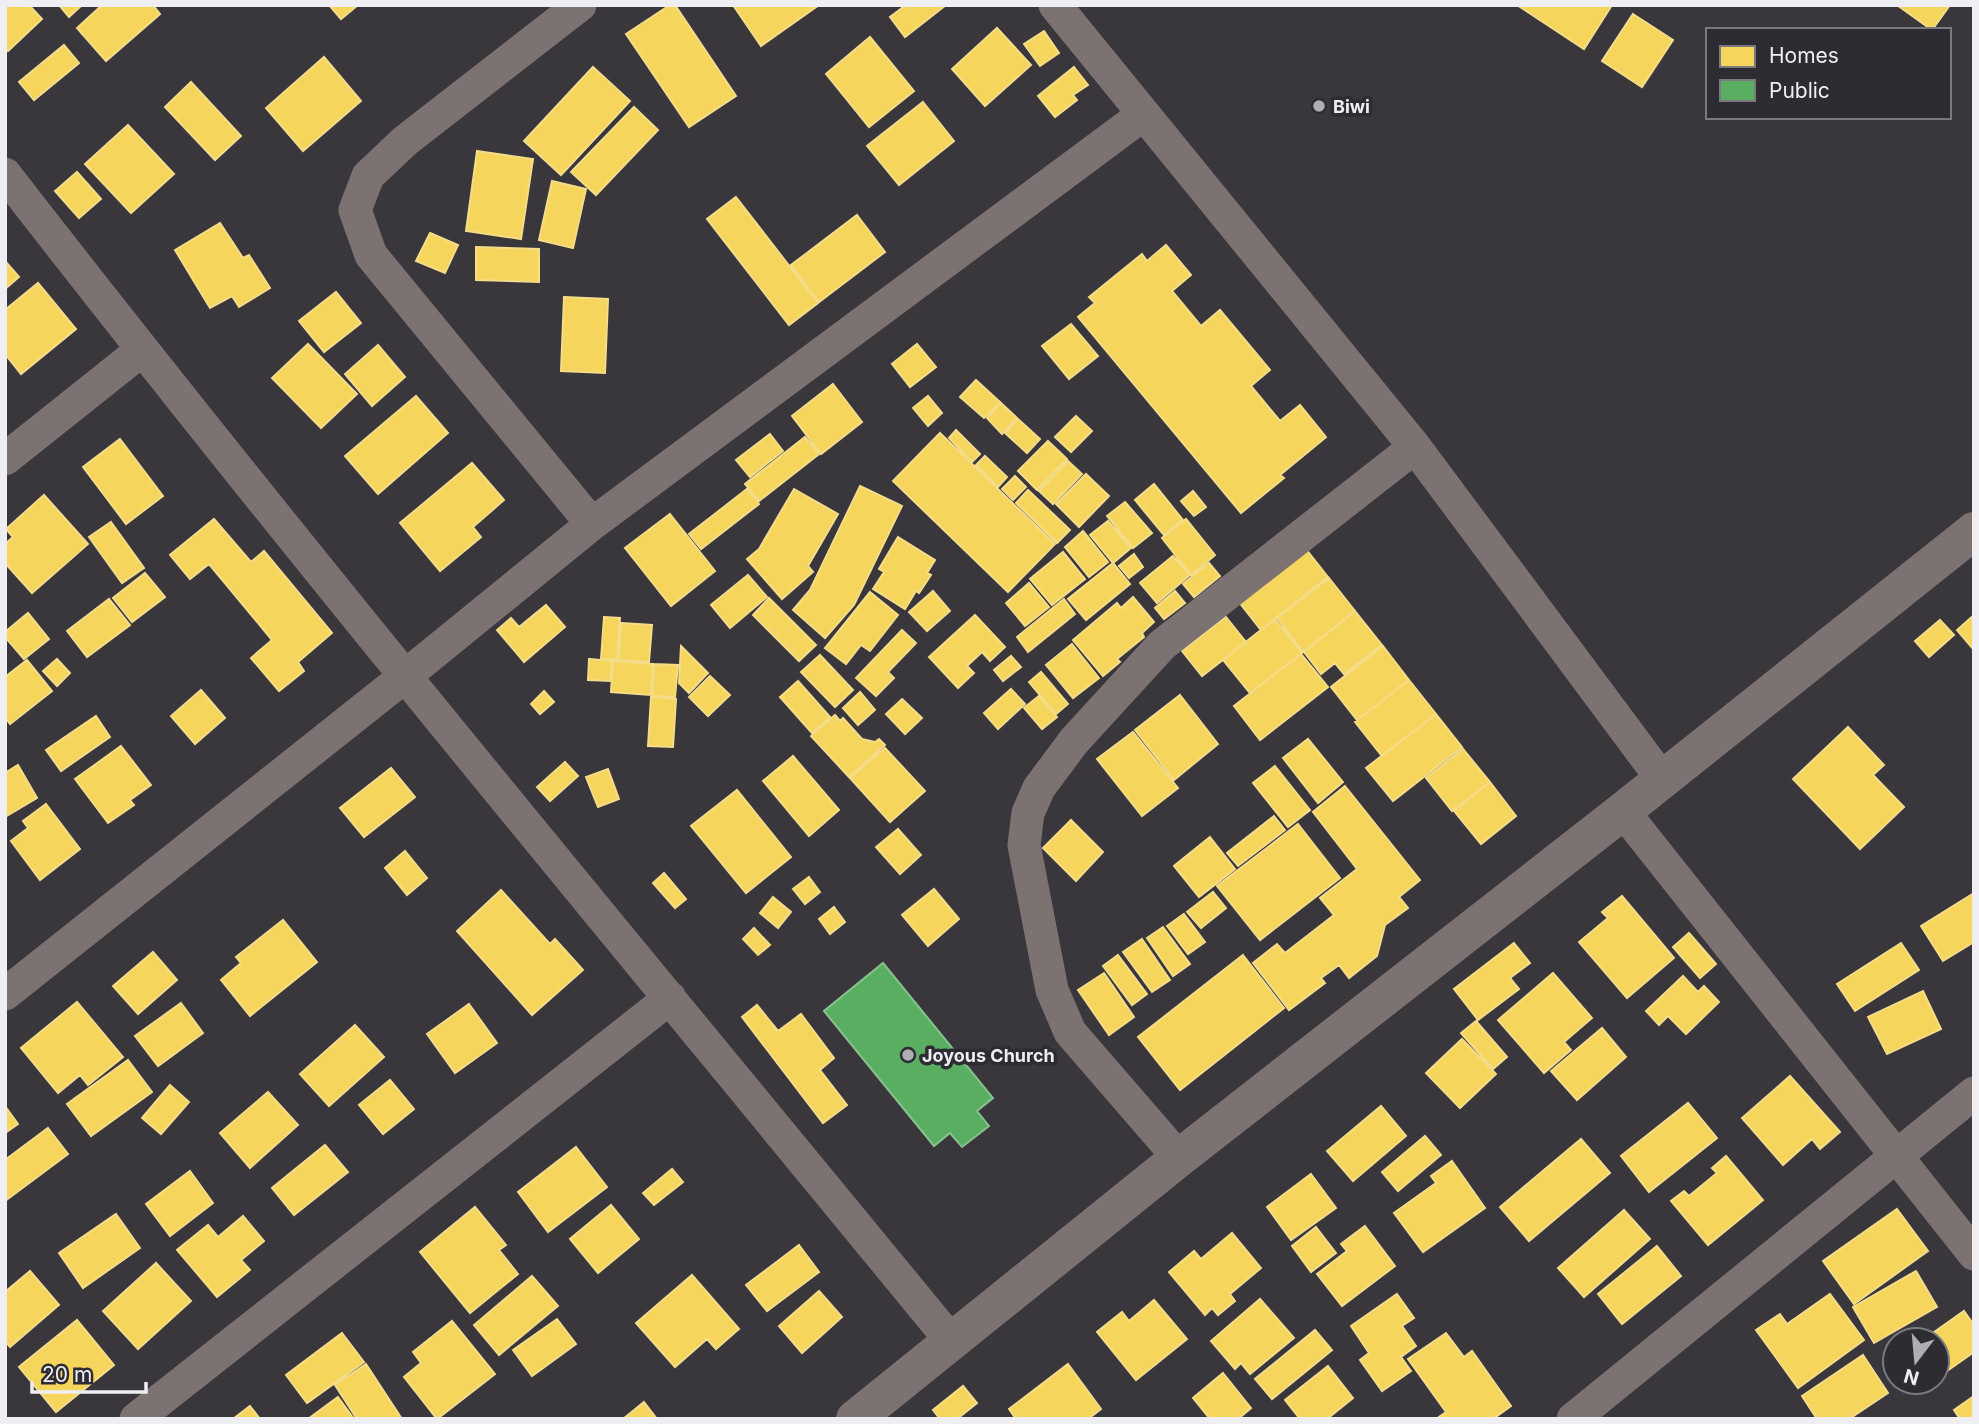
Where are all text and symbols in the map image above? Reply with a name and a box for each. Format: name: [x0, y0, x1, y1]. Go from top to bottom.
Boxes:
legend: [1706, 28, 1951, 119]
text: Homes: [1769, 43, 1839, 68]
text: Public: [1769, 78, 1830, 103]
place label: Biwi: [1333, 96, 1370, 117]
marker: Biwi: [1311, 98, 1327, 114]
place label: Joyous Church: [922, 1045, 1055, 1066]
marker: Joyous Church: [900, 1047, 916, 1063]
north arrow: [1881, 1326, 1951, 1396]
scale bar: [32, 1350, 145, 1394]
text: 20 m: [42, 1362, 92, 1387]
text: N: [1901, 1364, 1922, 1390]

